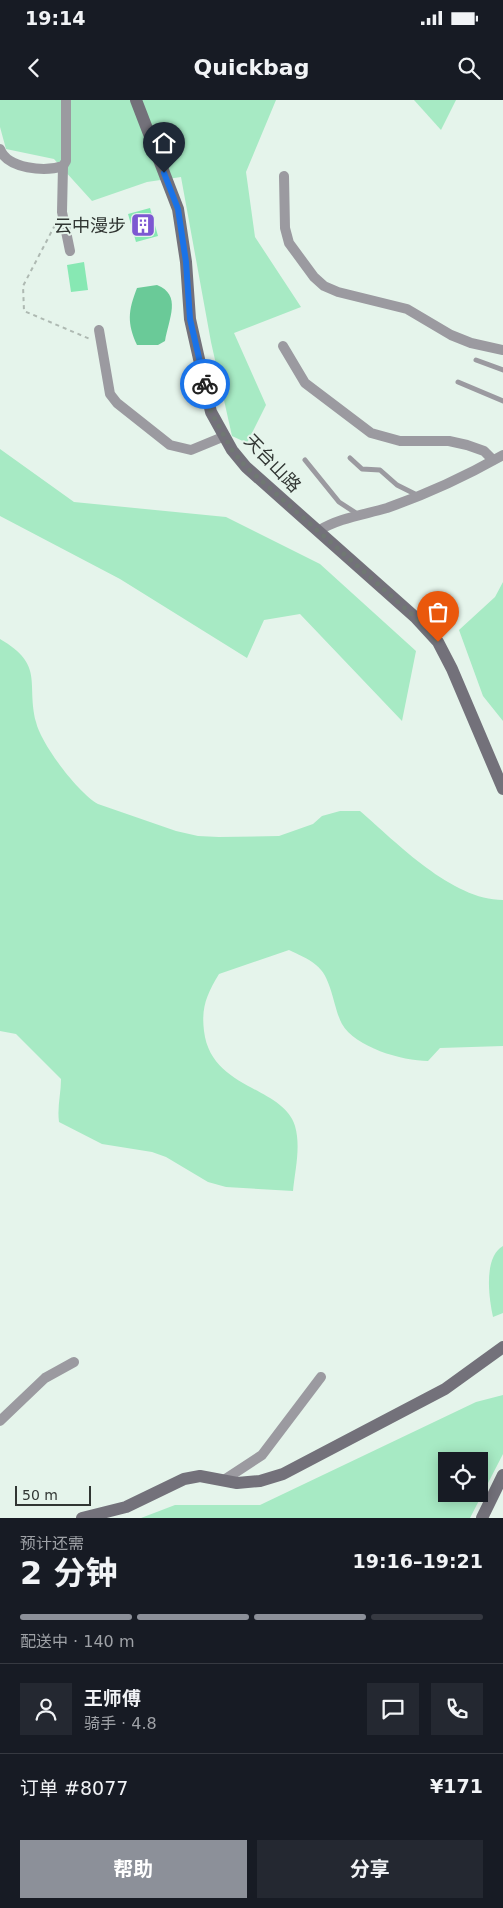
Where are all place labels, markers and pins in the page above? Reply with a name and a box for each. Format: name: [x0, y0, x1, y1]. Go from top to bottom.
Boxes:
pin: [143, 122, 185, 173]
building icon: 云中漫步: [130, 212, 156, 238]
place label: 云中漫步: [54, 215, 126, 236]
pin: [417, 591, 459, 642]

